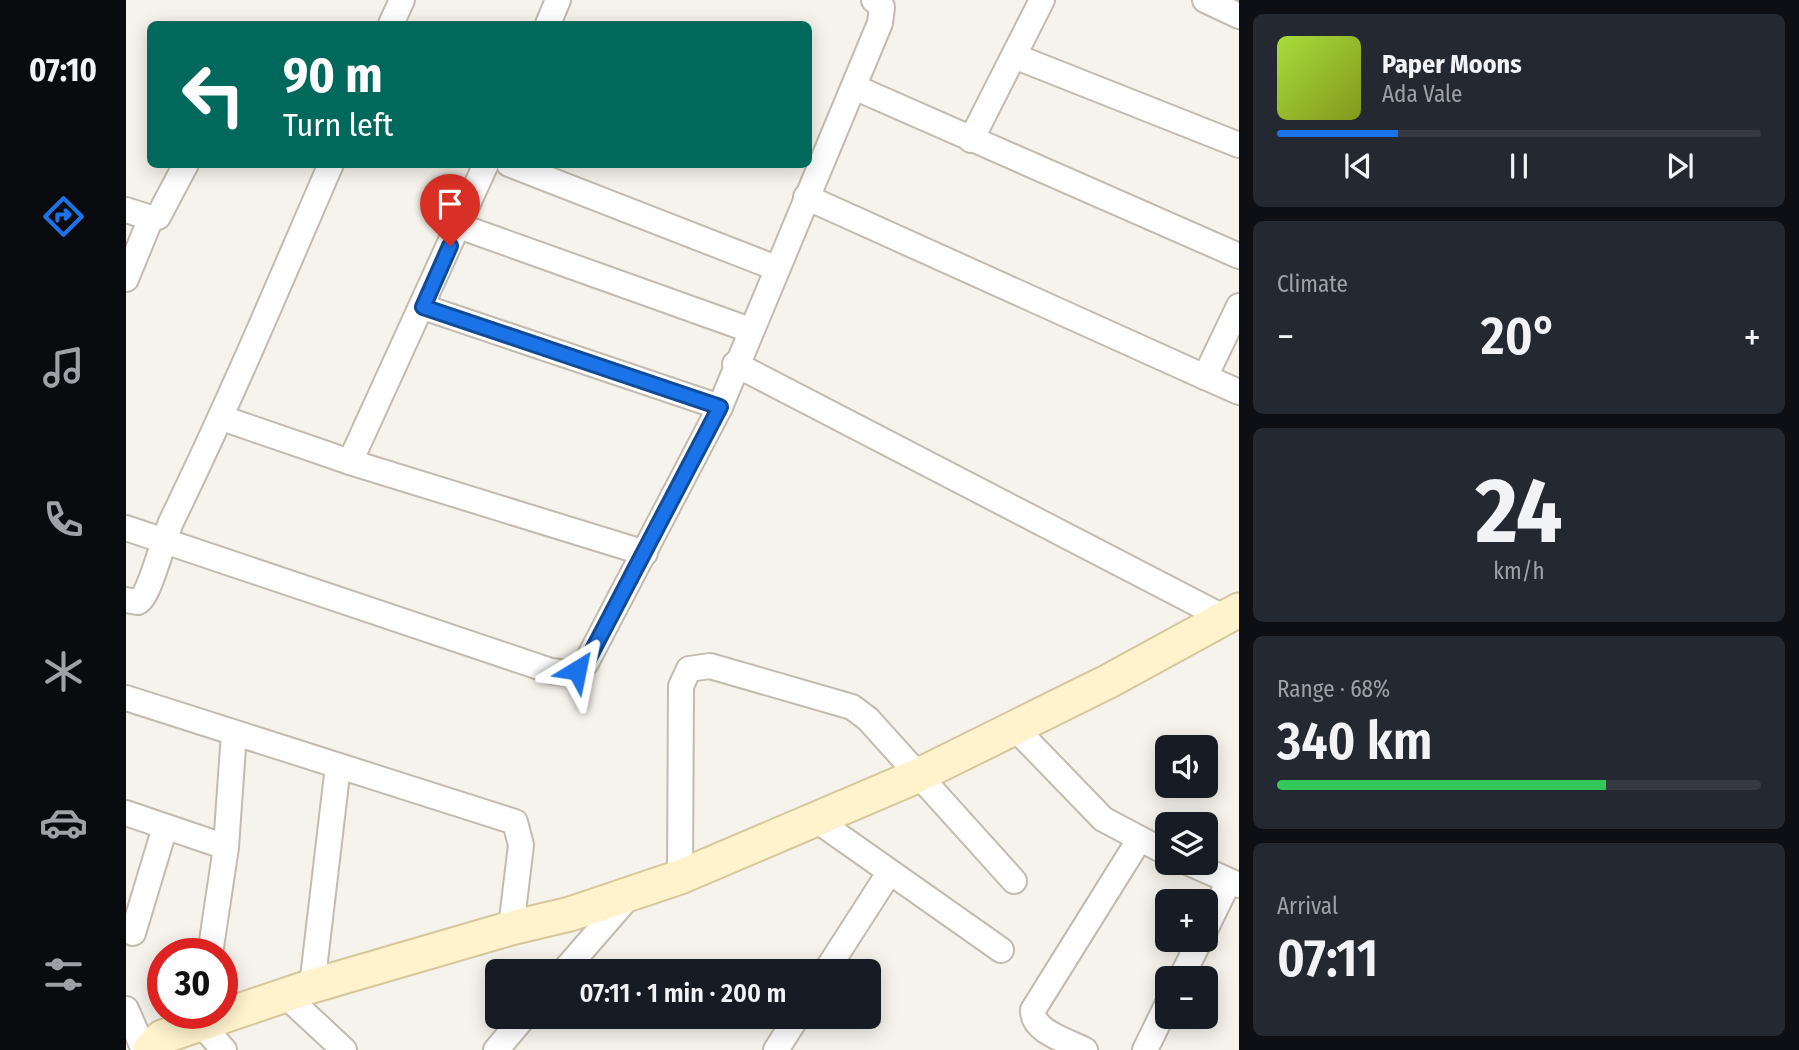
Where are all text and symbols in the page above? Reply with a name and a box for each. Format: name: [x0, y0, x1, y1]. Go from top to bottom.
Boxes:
text: 90 m: [283, 46, 383, 105]
icon: left: [168, 49, 259, 140]
text: Paper Moons: [1382, 49, 1522, 80]
text: 07:10: [29, 51, 97, 89]
text: Ada Vale: [1382, 80, 1462, 108]
text: Turn left: [283, 106, 393, 144]
icon: previous: [1339, 147, 1377, 185]
icon: pause: [1500, 147, 1538, 185]
icon: next: [1661, 147, 1699, 185]
pin: [420, 174, 480, 246]
icon: arrive: [431, 185, 469, 223]
icon: directions: [39, 192, 88, 241]
text: Climate: [1277, 270, 1348, 298]
text: 20°: [1481, 305, 1557, 368]
text: −: [1277, 314, 1294, 360]
text: +: [1744, 314, 1761, 360]
icon: music: [39, 343, 88, 392]
text: 24: [1475, 457, 1563, 566]
icon: phone: [39, 495, 88, 544]
text: km/h: [1493, 557, 1545, 585]
position arrow: [540, 633, 614, 707]
icon: climate: [39, 647, 88, 696]
text: Range · 68%: [1277, 675, 1390, 703]
text: 340 km: [1277, 710, 1432, 773]
map controls: [1155, 735, 1218, 1029]
button: sound: [1155, 735, 1218, 798]
icon: car: [39, 798, 88, 847]
button: layers: [1155, 812, 1218, 875]
button: +: [1155, 889, 1218, 952]
text: Arrival: [1277, 892, 1338, 920]
text: 07:11: [1277, 927, 1378, 990]
speed limit sign: 30: [147, 938, 238, 1029]
icon: filters: [39, 950, 88, 999]
button: −: [1155, 966, 1218, 1029]
text: 07:11 · 1 min · 200 m: [580, 978, 786, 1009]

